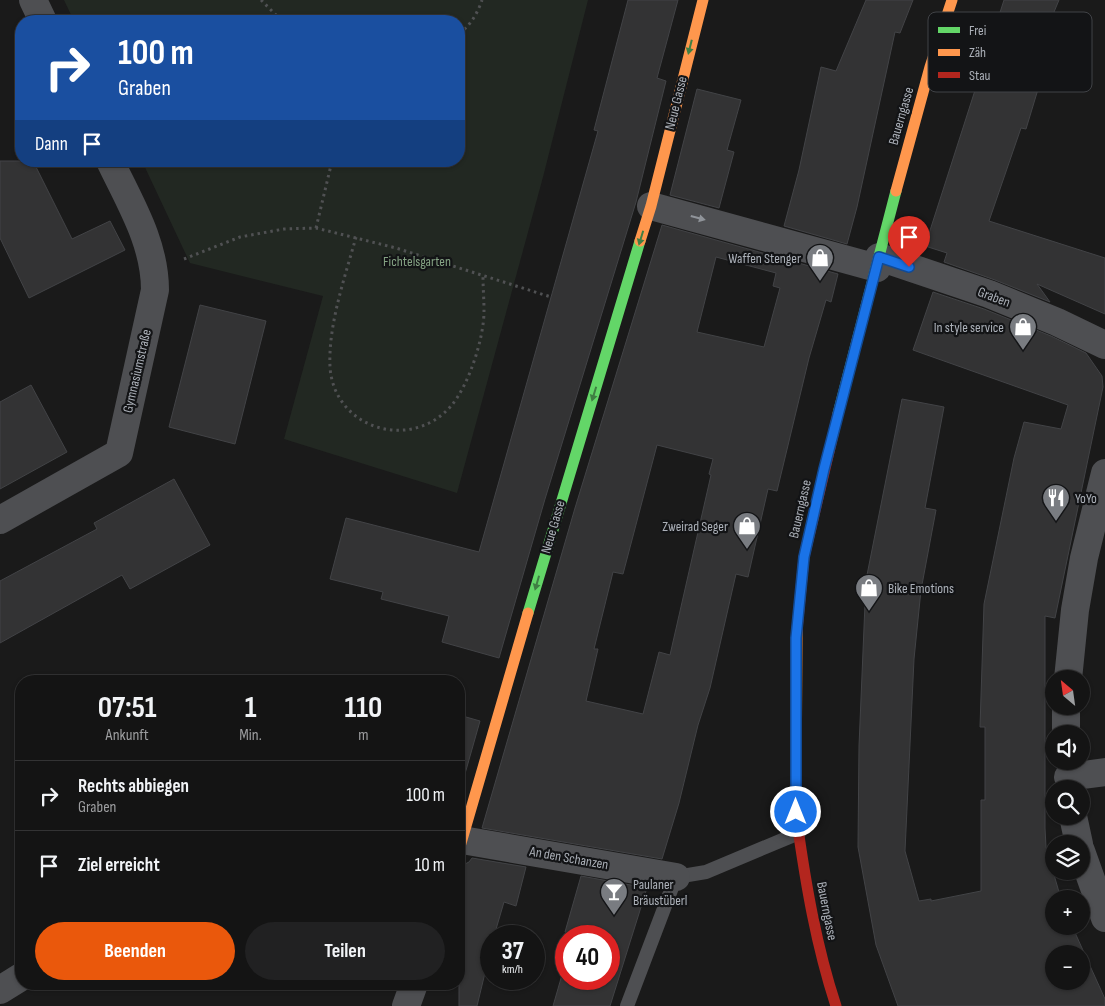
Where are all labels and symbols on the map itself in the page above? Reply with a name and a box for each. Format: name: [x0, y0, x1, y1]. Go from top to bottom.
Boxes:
legend: [928, 12, 1092, 92]
text: Frei: [969, 22, 986, 39]
one-way arrow: [686, 40, 694, 55]
text: Zäh: [969, 44, 986, 61]
text: Stau: [969, 67, 991, 84]
street label: Neue Gasse: [661, 75, 691, 131]
street label: Bauerngasse: [885, 85, 917, 147]
one-way arrow: [690, 215, 705, 223]
pin: [888, 216, 930, 267]
one-way arrow: [636, 231, 644, 246]
shop icon: Waffen Stenger: [805, 243, 835, 282]
place label: Waffen Stenger: [728, 250, 801, 267]
park label: Fichtelsgarten: [383, 253, 451, 270]
street label: Graben: [975, 283, 1013, 311]
shop icon: In style service: [1008, 312, 1038, 351]
place label: In style service: [934, 319, 1004, 336]
street label: Gymnasiumstraße: [119, 328, 155, 414]
one-way arrow: [589, 386, 597, 401]
street label: Bauerngasse: [785, 478, 815, 540]
restaurant icon: YoYo: [1041, 483, 1071, 522]
place label: YoYo: [1075, 490, 1097, 507]
street label: Neue Gasse: [537, 499, 569, 555]
shop icon: Zweirad Seger: [732, 511, 762, 550]
place label: Zweirad Seger: [662, 518, 728, 535]
shop icon: Bike Emotions: [854, 573, 884, 612]
one-way arrow: [533, 576, 541, 591]
place label: Bike Emotions: [888, 580, 954, 597]
north arrow: [1045, 670, 1090, 715]
position arrow: [769, 785, 821, 837]
street label: An den Schanzen: [527, 843, 610, 873]
place label: Paulaner Bräustüberl: [633, 876, 687, 909]
bar icon: Paulaner Bräustüberl: [599, 877, 629, 916]
street label: Bauerngasse: [813, 880, 841, 942]
speed limit sign: 40: [555, 925, 620, 990]

